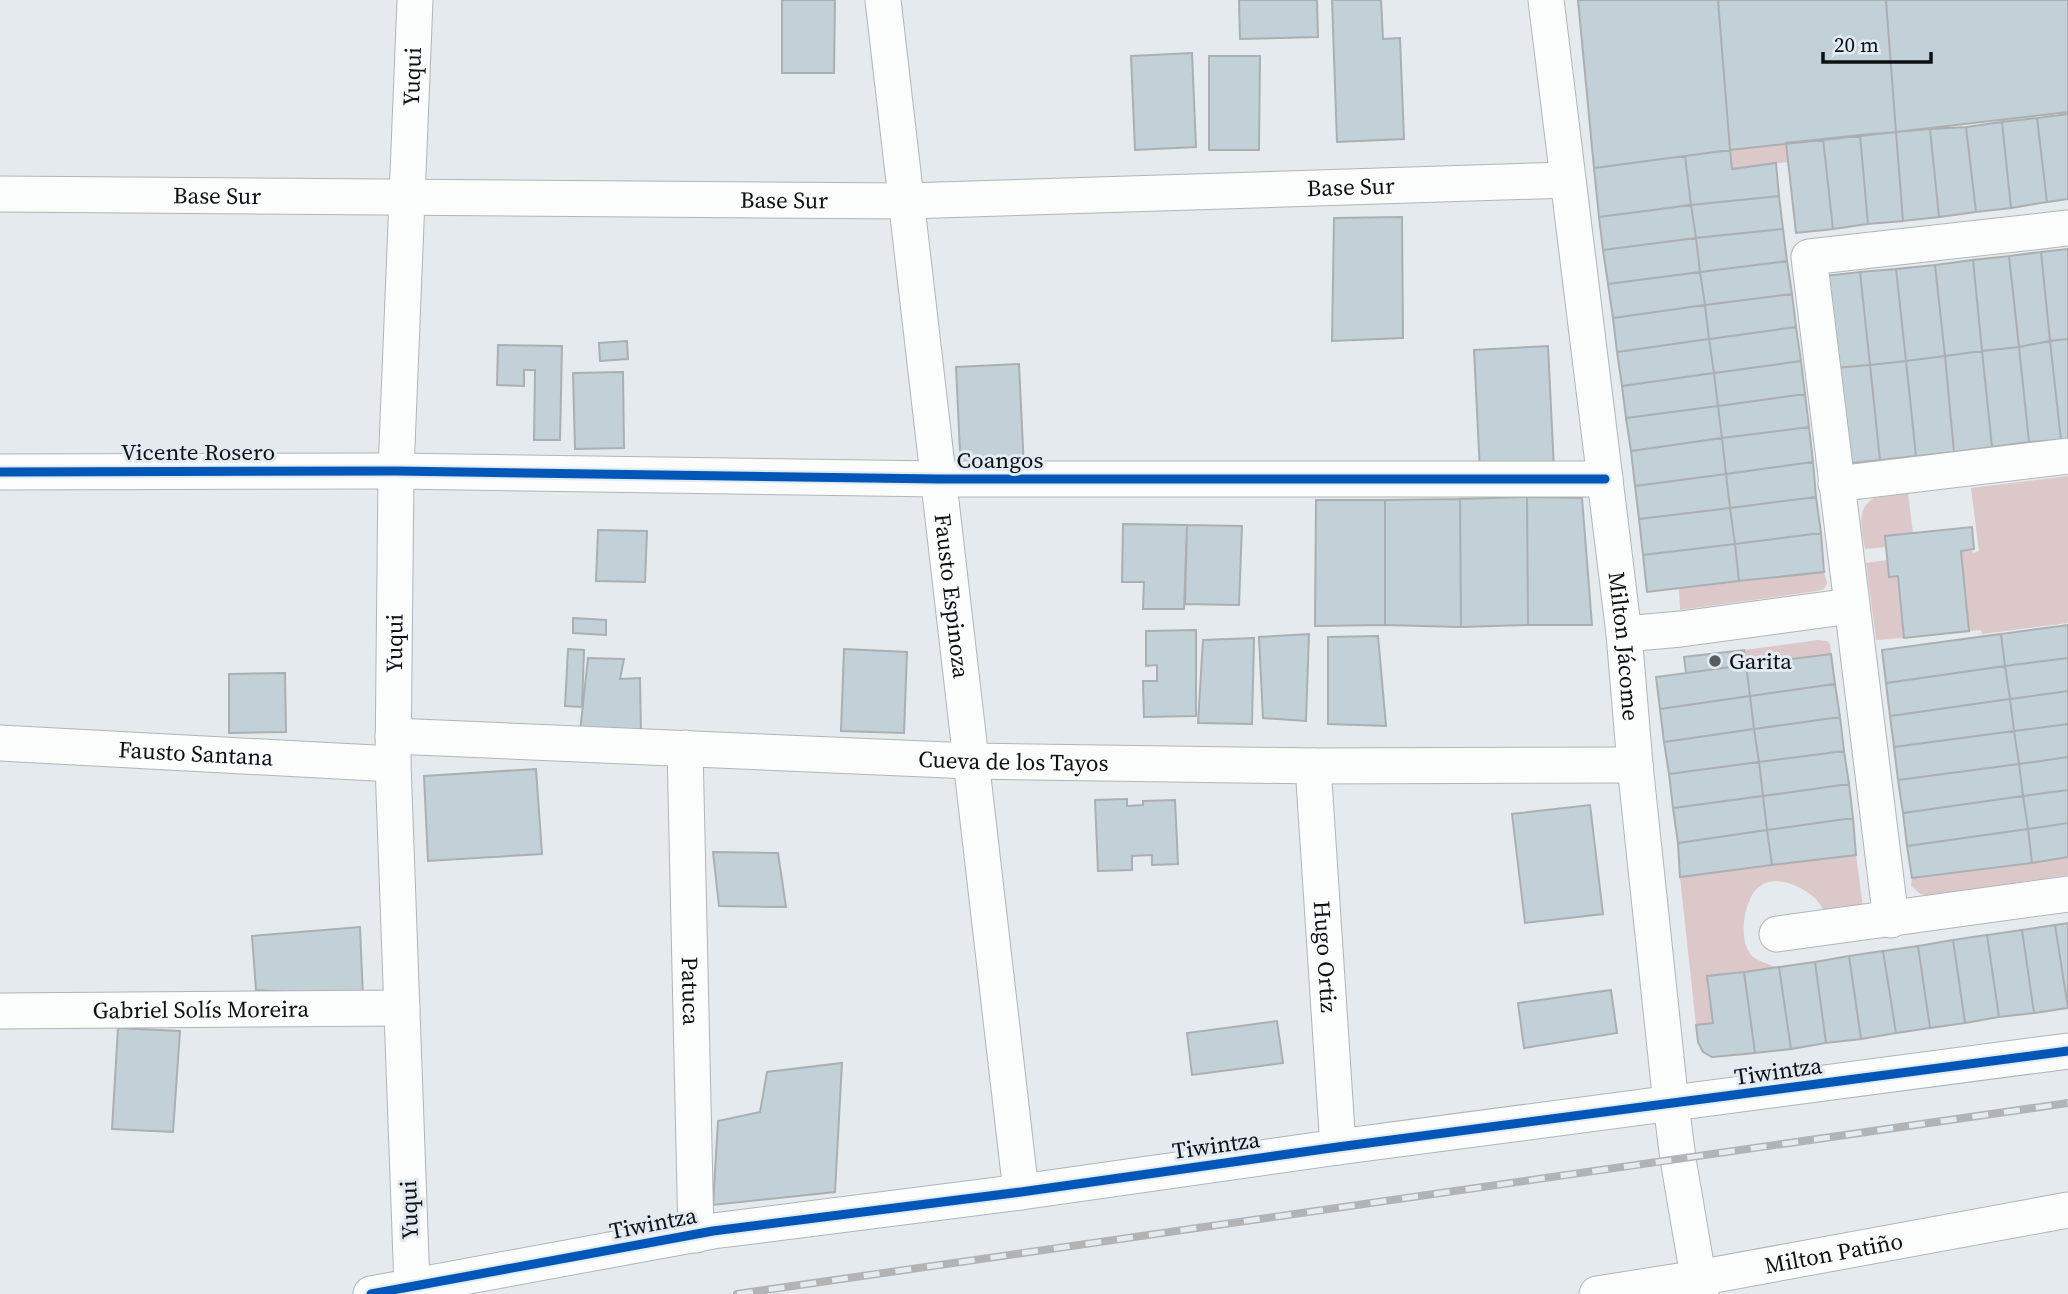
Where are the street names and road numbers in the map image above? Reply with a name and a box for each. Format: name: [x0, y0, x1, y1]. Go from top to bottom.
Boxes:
street label: Yuqui: [395, 46, 429, 107]
street label: Base Sur: [1306, 169, 1395, 204]
street label: Base Sur: [173, 179, 261, 212]
street label: Base Sur: [740, 184, 828, 216]
street label: Vicente Rosero: [121, 436, 275, 468]
street label: Coangos: [957, 444, 1043, 476]
street label: Fausto Espinoza: [927, 512, 977, 680]
street label: Milton Jácome: [1600, 570, 1647, 722]
street label: Yuqui: [378, 614, 411, 673]
street label: Fausto Santana: [118, 733, 274, 774]
street label: Cueva de los Tayos: [918, 743, 1109, 779]
street label: Hugo Ortiz: [1306, 900, 1345, 1013]
street label: Patuca: [674, 956, 707, 1026]
street label: Gabriel Solís Moreira: [93, 993, 310, 1026]
street label: Tiwintza: [1732, 1049, 1824, 1093]
street label: Tiwintza: [1170, 1123, 1262, 1167]
street label: Yuqui: [392, 1180, 426, 1240]
street label: Tiwintza: [607, 1199, 700, 1247]
street label: Milton Patiño: [1762, 1225, 1905, 1282]

